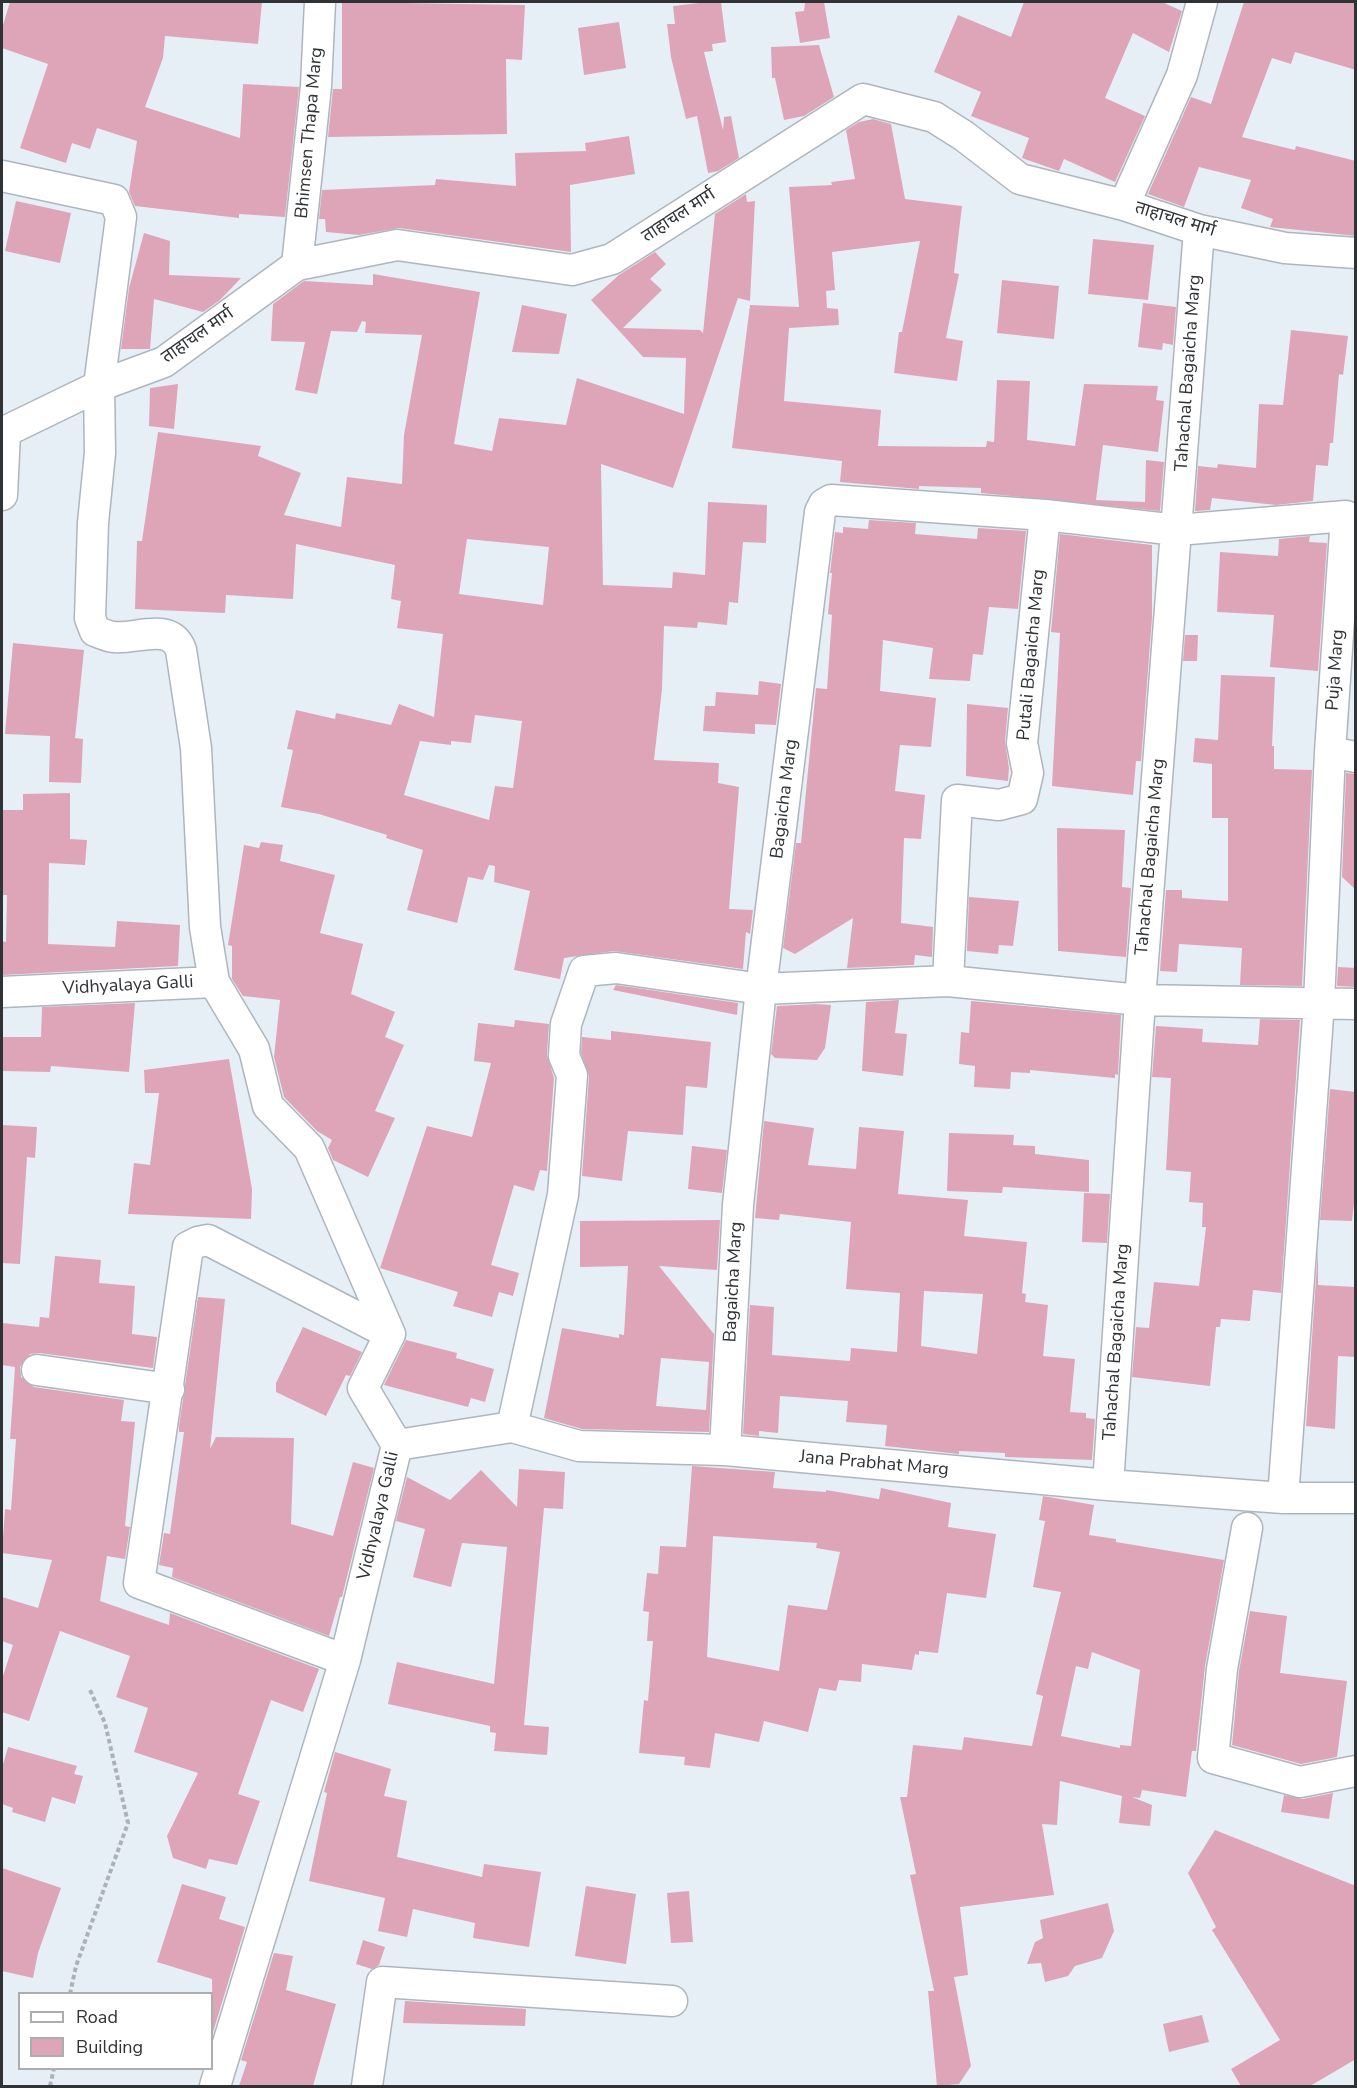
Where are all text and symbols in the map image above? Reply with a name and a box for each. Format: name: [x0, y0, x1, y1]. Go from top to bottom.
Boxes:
street label: Bhimsen Thapa Marg: [292, 46, 328, 220]
street label: ताहाचल मार्ग: [638, 184, 720, 248]
street label: ताहाचल मार्ग: [1132, 198, 1218, 242]
street label: Tahachal Bagaicha Marg: [1171, 274, 1207, 472]
street label: ताहाचल मार्ग: [158, 303, 238, 369]
street label: Putali Bagaicha Marg: [1014, 568, 1050, 742]
street label: Puja Marg: [1322, 629, 1350, 711]
street label: Bagaicha Marg: [767, 738, 803, 860]
street label: Tahachal Bagaicha Marg: [1132, 758, 1170, 956]
street label: Vidhyalaya Galli: [62, 972, 194, 1000]
street label: Bagaicha Marg: [720, 1221, 748, 1343]
street label: Tahachal Bagaicha Marg: [1099, 1243, 1135, 1441]
street label: Jana Prabhat Marg: [798, 1447, 950, 1481]
street label: Vidhyalaya Galli: [354, 1450, 404, 1582]
legend: [18, 1992, 213, 2070]
text: Road: [76, 2005, 118, 2029]
text: Building: [76, 2035, 143, 2059]

